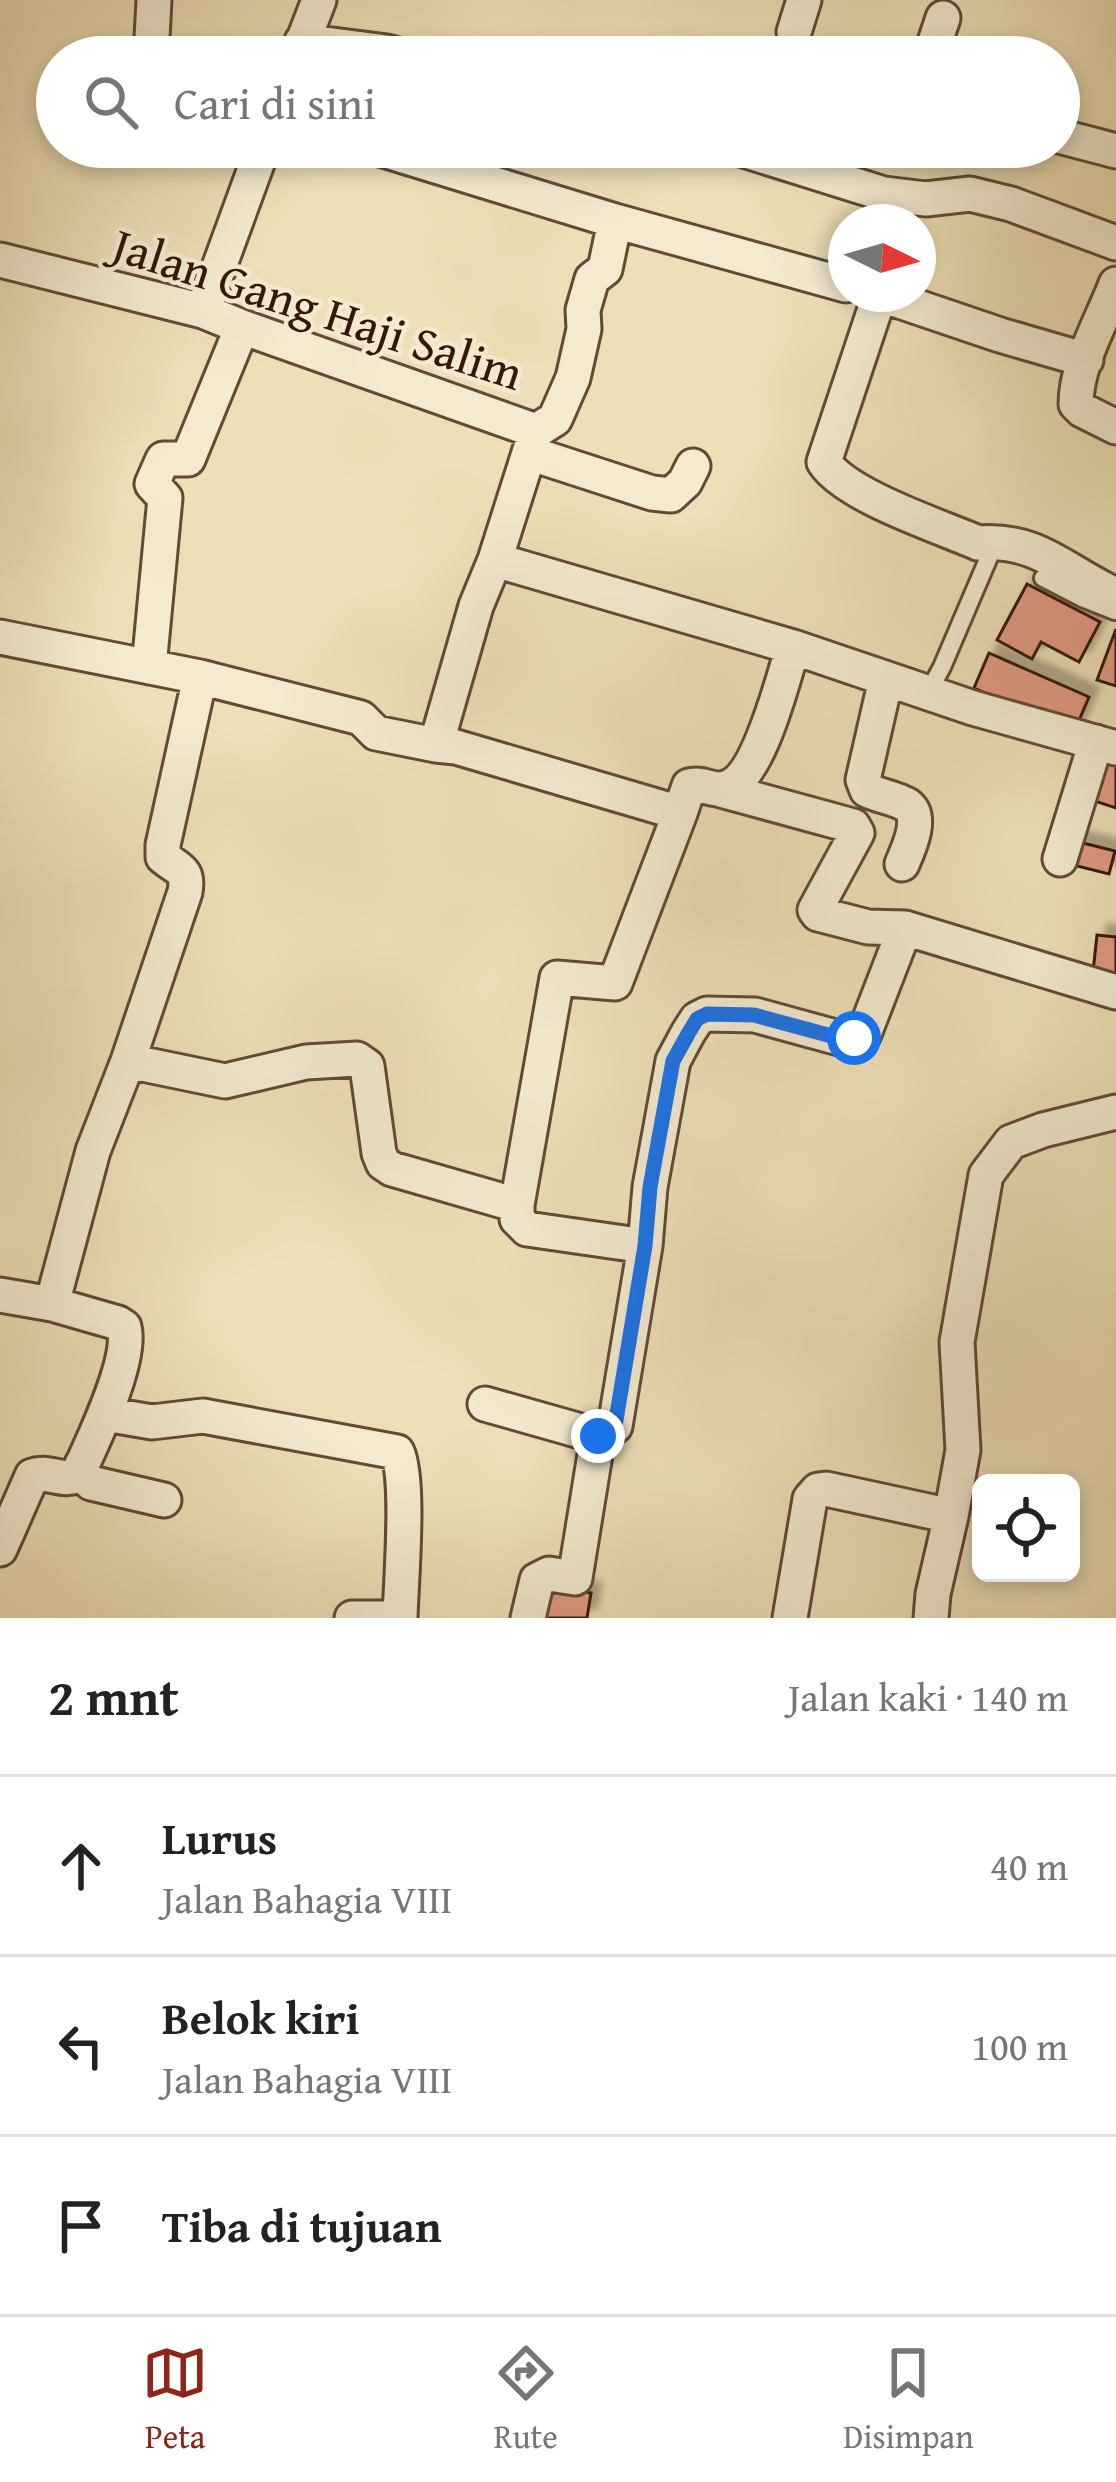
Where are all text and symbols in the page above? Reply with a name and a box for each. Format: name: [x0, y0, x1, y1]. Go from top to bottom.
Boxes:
search box: [36, 36, 1080, 168]
icon: search: [78, 69, 144, 135]
text: Cari di sini: [174, 70, 376, 135]
north arrow: [828, 204, 936, 312]
street label: Jalan Gang Haji Salim: [98, 206, 532, 408]
route start: [827, 1011, 881, 1065]
route end: [571, 1409, 625, 1463]
map controls: [972, 1474, 1080, 1582]
button: locate: [972, 1474, 1080, 1582]
text: 2 mnt: [48, 1659, 179, 1734]
text: Jalan kaki · 140 m: [788, 1668, 1068, 1725]
text: Lurus: [162, 1805, 277, 1870]
icon: ahead: [48, 1833, 114, 1899]
text: 40 m: [990, 1837, 1068, 1894]
text: Jalan Bahagia VIII: [162, 1870, 452, 1927]
text: Belok kiri: [162, 1985, 359, 2050]
icon: left: [48, 2013, 114, 2079]
text: 100 m: [971, 2017, 1068, 2074]
text: Jalan Bahagia VIII: [162, 2050, 452, 2107]
icon: arrive: [48, 2193, 114, 2259]
text: Tiba di tujuan: [162, 2193, 442, 2258]
tab: Peta: [142, 2340, 208, 2460]
tab: Rute: [493, 2340, 559, 2460]
tab: Disimpan: [843, 2340, 974, 2460]

